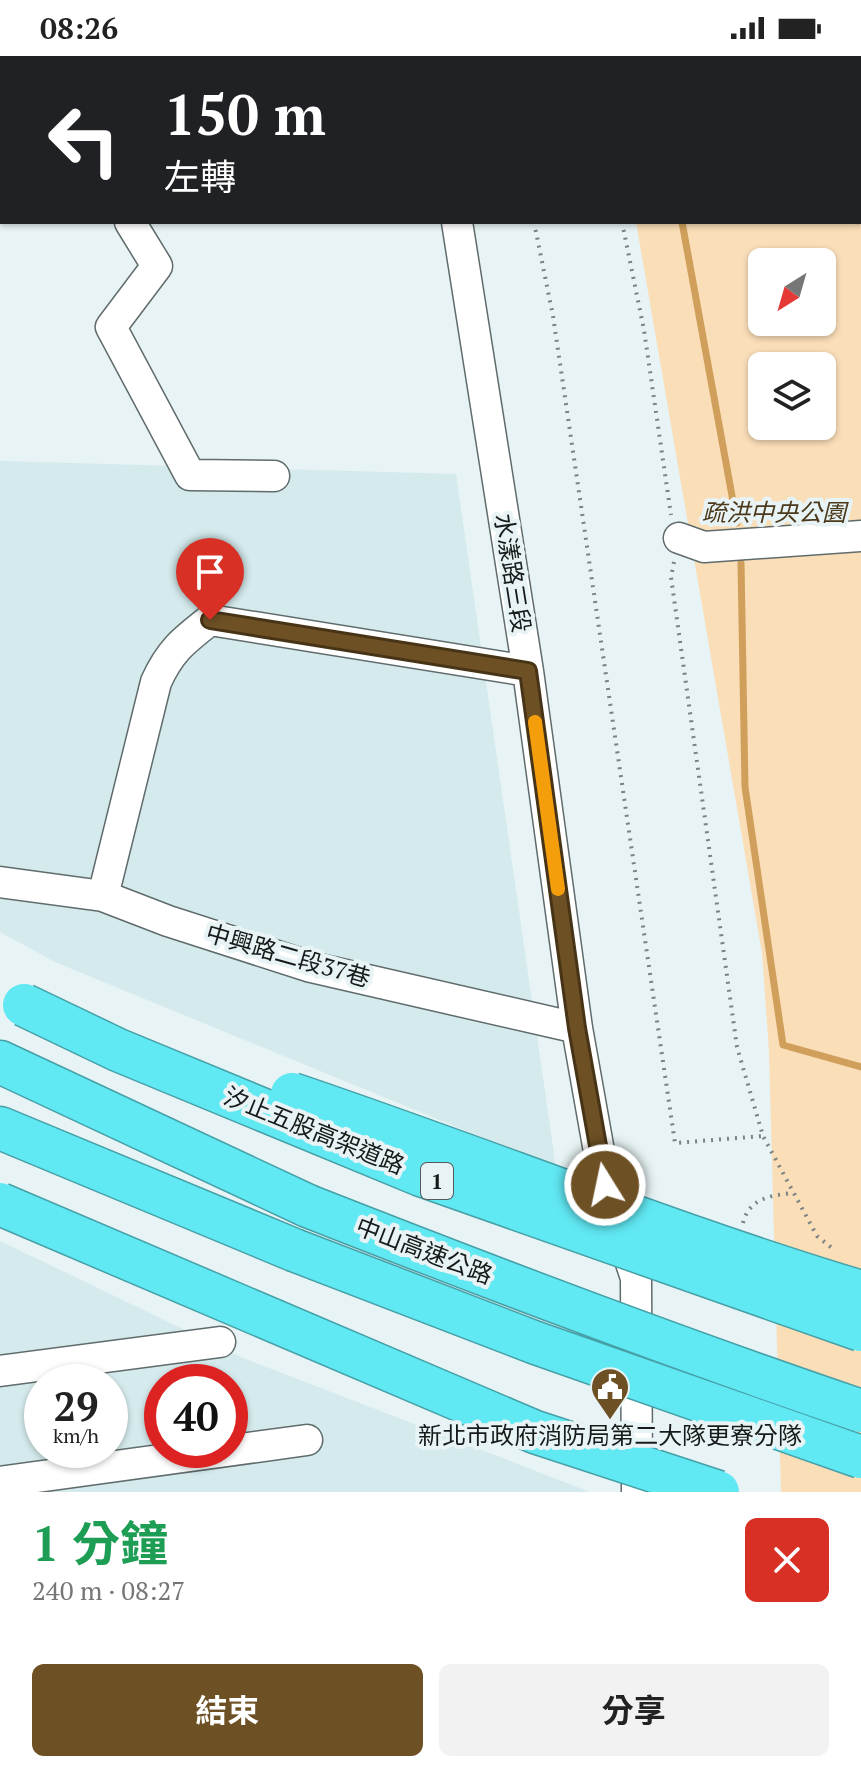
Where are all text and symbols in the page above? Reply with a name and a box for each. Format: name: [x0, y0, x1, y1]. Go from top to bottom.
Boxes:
text: 08:26: [40, 8, 118, 48]
text: 150 m: [164, 77, 326, 151]
icon: left: [32, 88, 136, 192]
text: 左轉: [164, 153, 236, 200]
north arrow: [748, 248, 836, 336]
map controls: [748, 248, 836, 440]
button: layers: [748, 352, 836, 440]
park label: 疏洪中央公園: [702, 496, 849, 528]
street label: 水漾路三段: [488, 511, 538, 635]
pin: [176, 538, 244, 620]
icon: arrive: [188, 550, 232, 594]
street label: 中興路二段37巷: [202, 916, 374, 994]
street label: 汐止五股高架道路: [219, 1079, 409, 1181]
position arrow: [563, 1143, 647, 1227]
road number: 1: [421, 1163, 453, 1199]
street label: 中山高速公路: [351, 1209, 497, 1291]
speed limit sign: 40: [144, 1364, 248, 1468]
public building icon: 新北市政府消防局第二大隊更寮分隊: [589, 1366, 631, 1421]
text: 29: [53, 1379, 99, 1432]
place label: 新北市政府消防局第二大隊更寮分隊: [418, 1419, 802, 1451]
text: km/h: [53, 1422, 99, 1449]
text: 1 分鐘: [32, 1511, 168, 1575]
button: close: [745, 1518, 829, 1602]
text: 240 m · 08:27: [32, 1573, 185, 1607]
button: 結束: [32, 1664, 423, 1756]
button: 分享: [439, 1664, 829, 1756]

